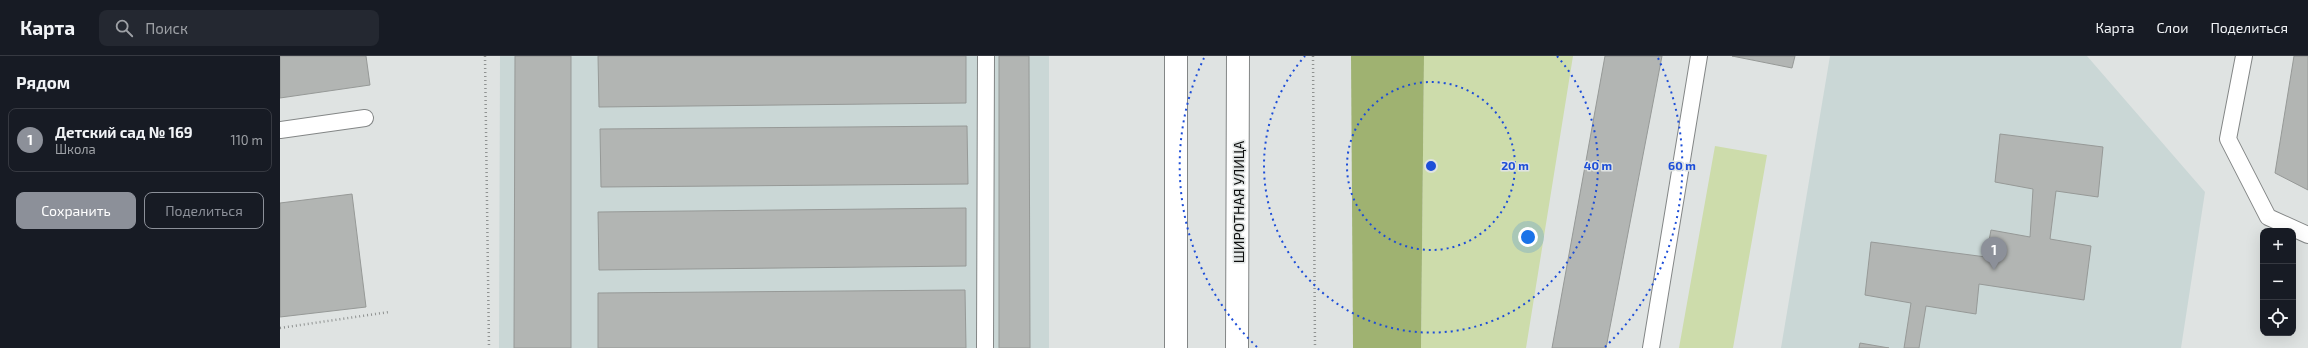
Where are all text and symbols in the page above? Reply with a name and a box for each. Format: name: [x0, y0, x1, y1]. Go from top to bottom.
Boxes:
search box: [99, 10, 379, 46]
text: Карта: [20, 16, 75, 39]
icon: search: [113, 17, 135, 39]
text: Поиск: [145, 19, 188, 37]
text: Карта: [2095, 19, 2134, 36]
text: Слои: [2156, 19, 2188, 36]
text: Поделиться: [2210, 19, 2288, 36]
text: Рядом: [16, 72, 70, 92]
text: Детский сад № 169: [55, 123, 193, 141]
text: 1: [27, 132, 33, 148]
text: 110 m: [231, 132, 263, 148]
street label: ШИРОТНАЯ УЛИЦА: [1230, 140, 1247, 263]
text: Школа: [55, 141, 96, 157]
text: 20 m: [1501, 158, 1529, 172]
text: 40 m: [1584, 158, 1612, 172]
text: 60 m: [1668, 158, 1696, 172]
centre of rings: [1424, 159, 1438, 173]
button: Сохранить: [16, 192, 136, 229]
button: Поделиться: [144, 192, 264, 229]
your location: [1518, 227, 1538, 247]
map controls: [2260, 228, 2296, 336]
button: +: [2260, 228, 2296, 264]
pin: 1: [1981, 237, 2007, 270]
button: −: [2260, 264, 2296, 300]
button: locate: [2260, 300, 2296, 336]

